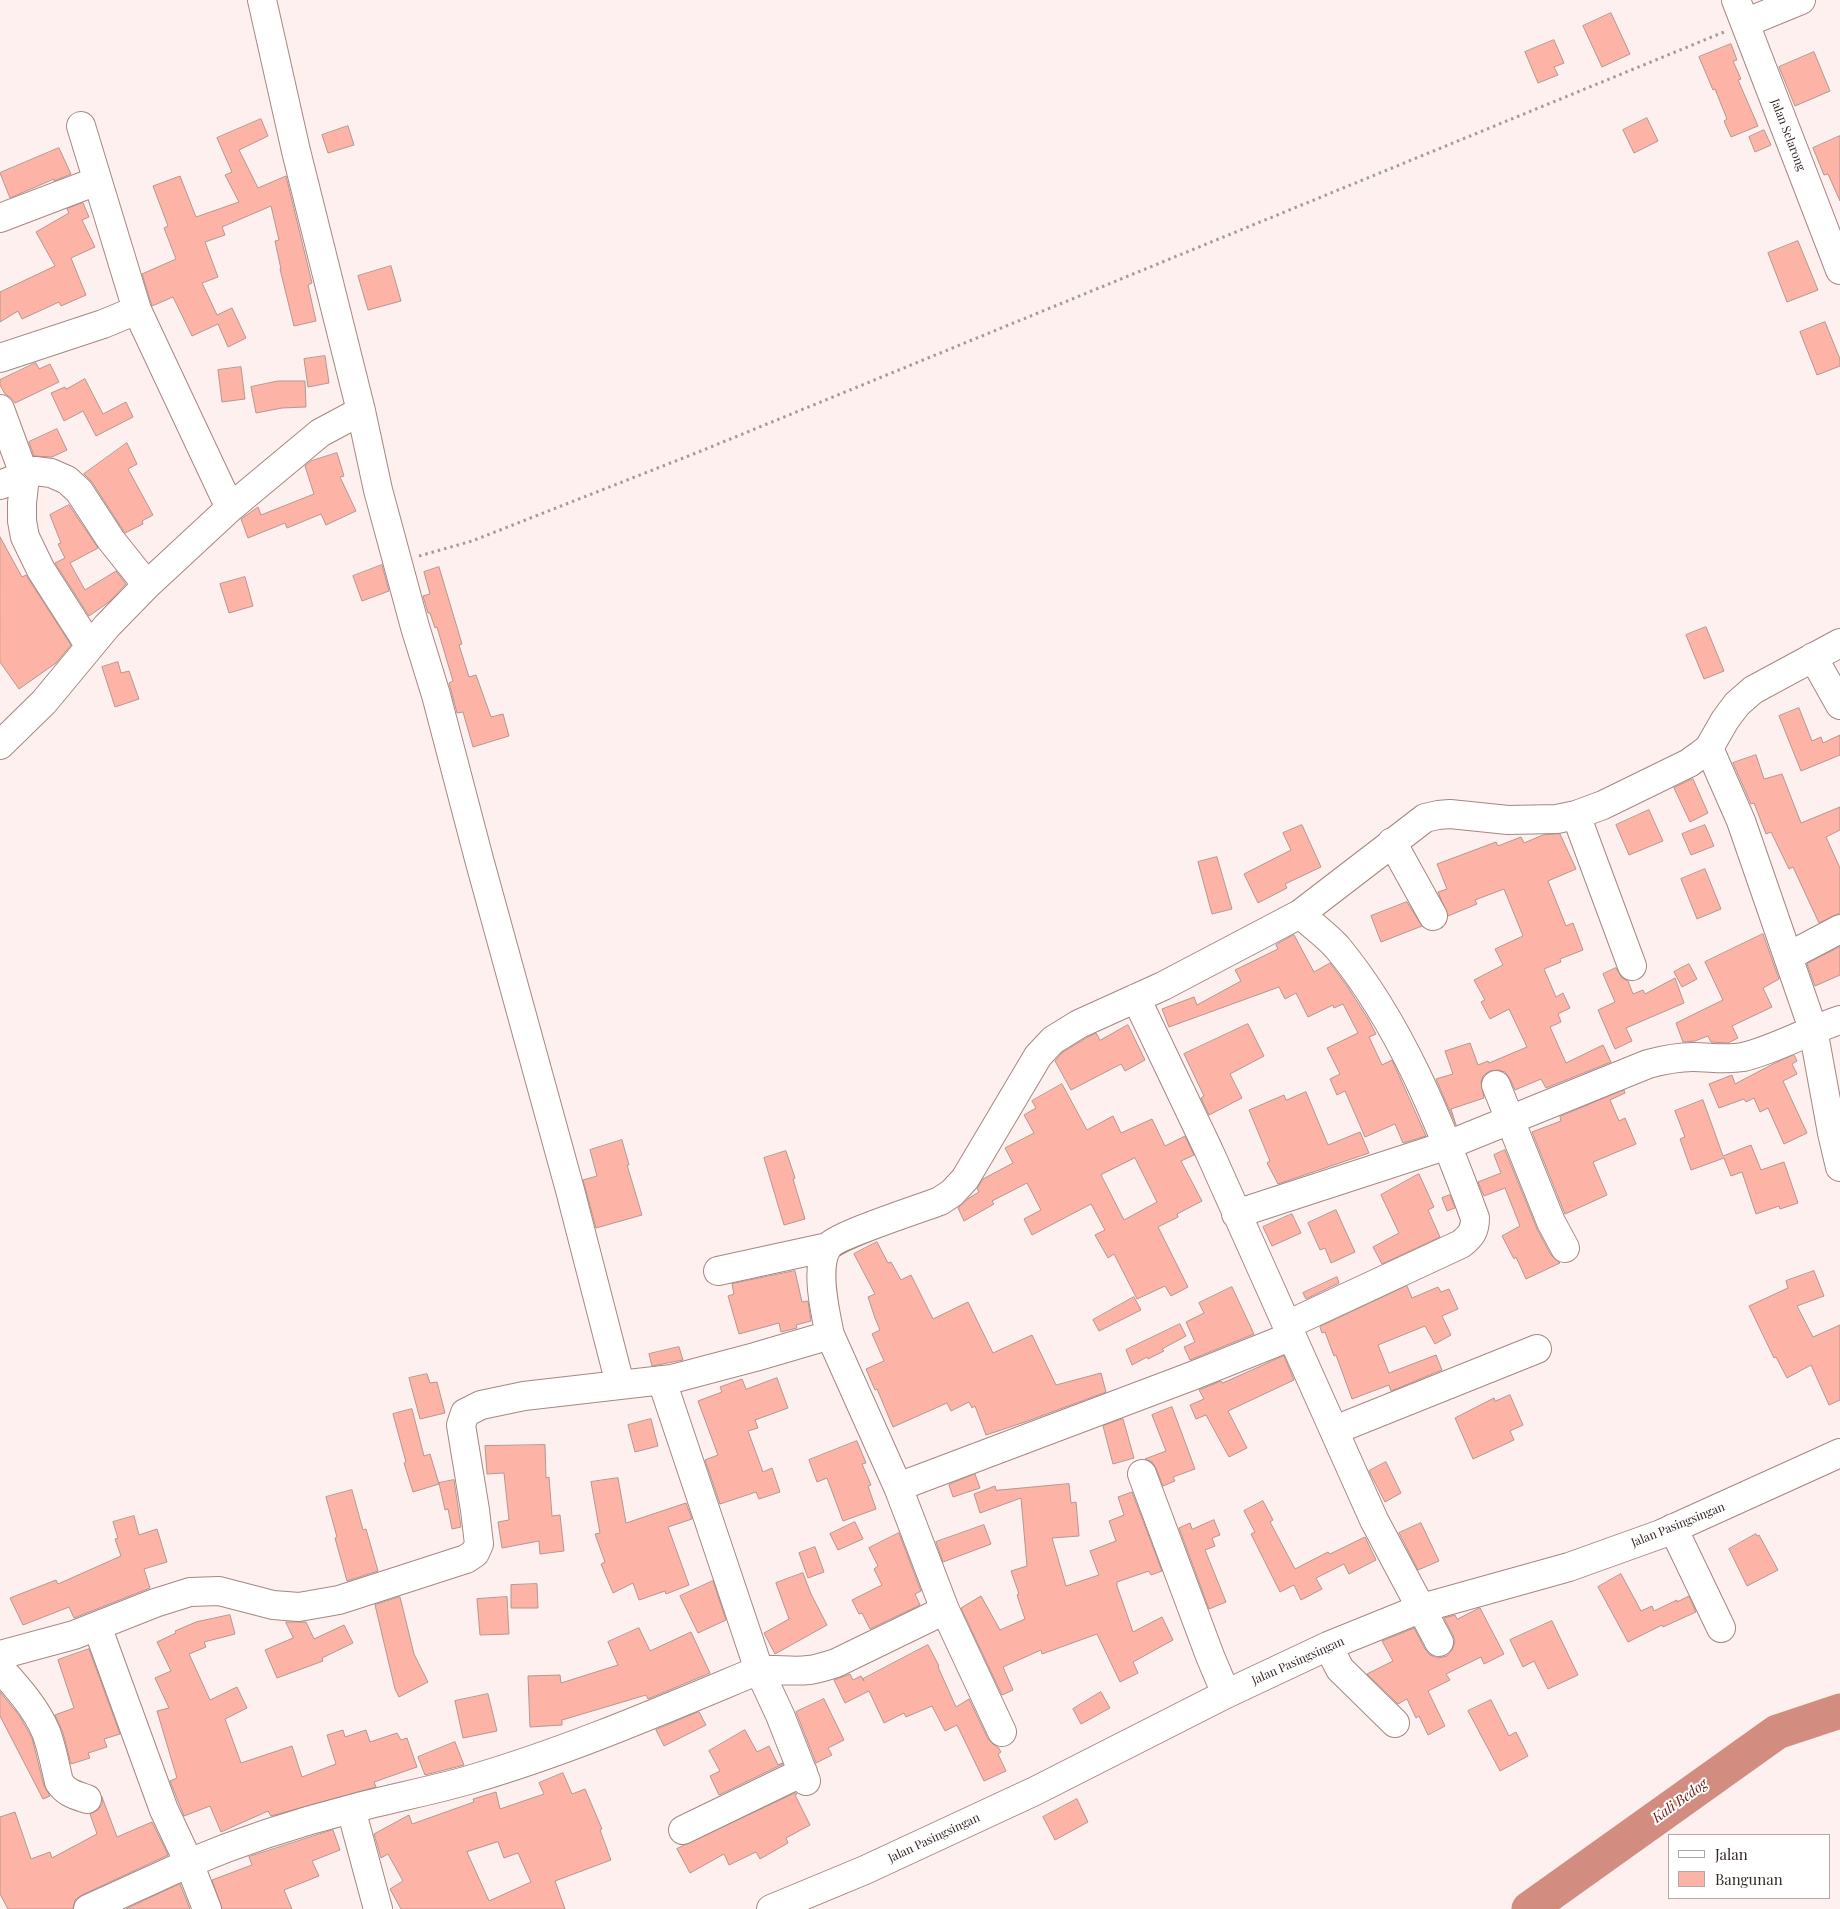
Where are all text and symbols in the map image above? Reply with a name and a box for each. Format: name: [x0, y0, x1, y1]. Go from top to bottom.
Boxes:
street label: Jalan Selarong: [1768, 97, 1808, 173]
street label: Jalan Pasingsingan: [1629, 1500, 1727, 1550]
street label: Jalan Pasingsingan: [1250, 1634, 1346, 1688]
water label: Kali Bedog: [1649, 1775, 1711, 1827]
street label: Jalan Pasingsingan: [886, 1810, 982, 1866]
legend: [1668, 1834, 1830, 1899]
text: Jalan: [1715, 1844, 1748, 1864]
text: Bangunan: [1715, 1869, 1783, 1889]

